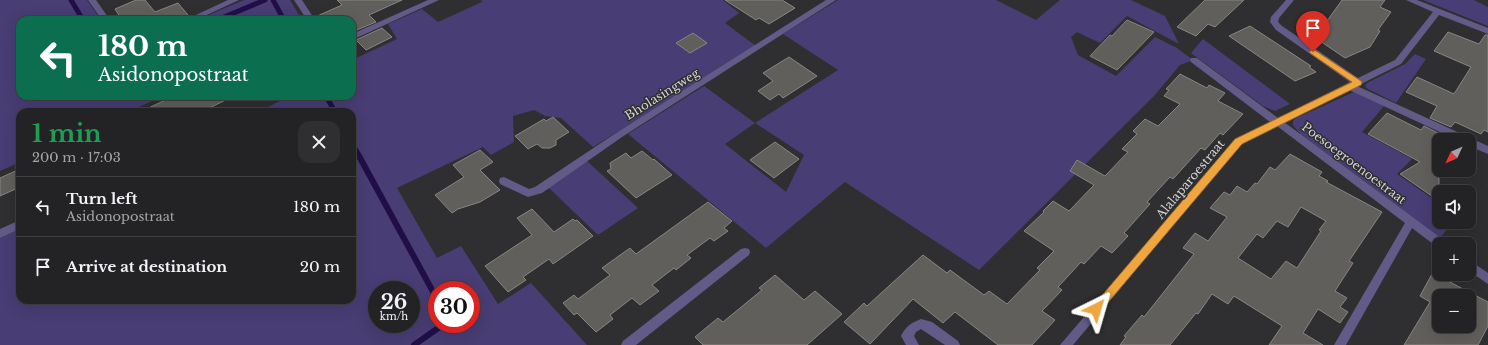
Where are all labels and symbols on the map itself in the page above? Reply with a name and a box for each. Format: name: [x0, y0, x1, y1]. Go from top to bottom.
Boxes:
pin: [1296, 11, 1330, 52]
street label: Bholasingweg: [622, 65, 703, 123]
street label: Poesoegroenoestraat: [1299, 119, 1410, 207]
north arrow: [1432, 133, 1476, 177]
street label: Alalaparoestraat: [1152, 136, 1228, 223]
speed limit sign: 30: [428, 281, 480, 333]
position arrow: [1075, 288, 1117, 330]

